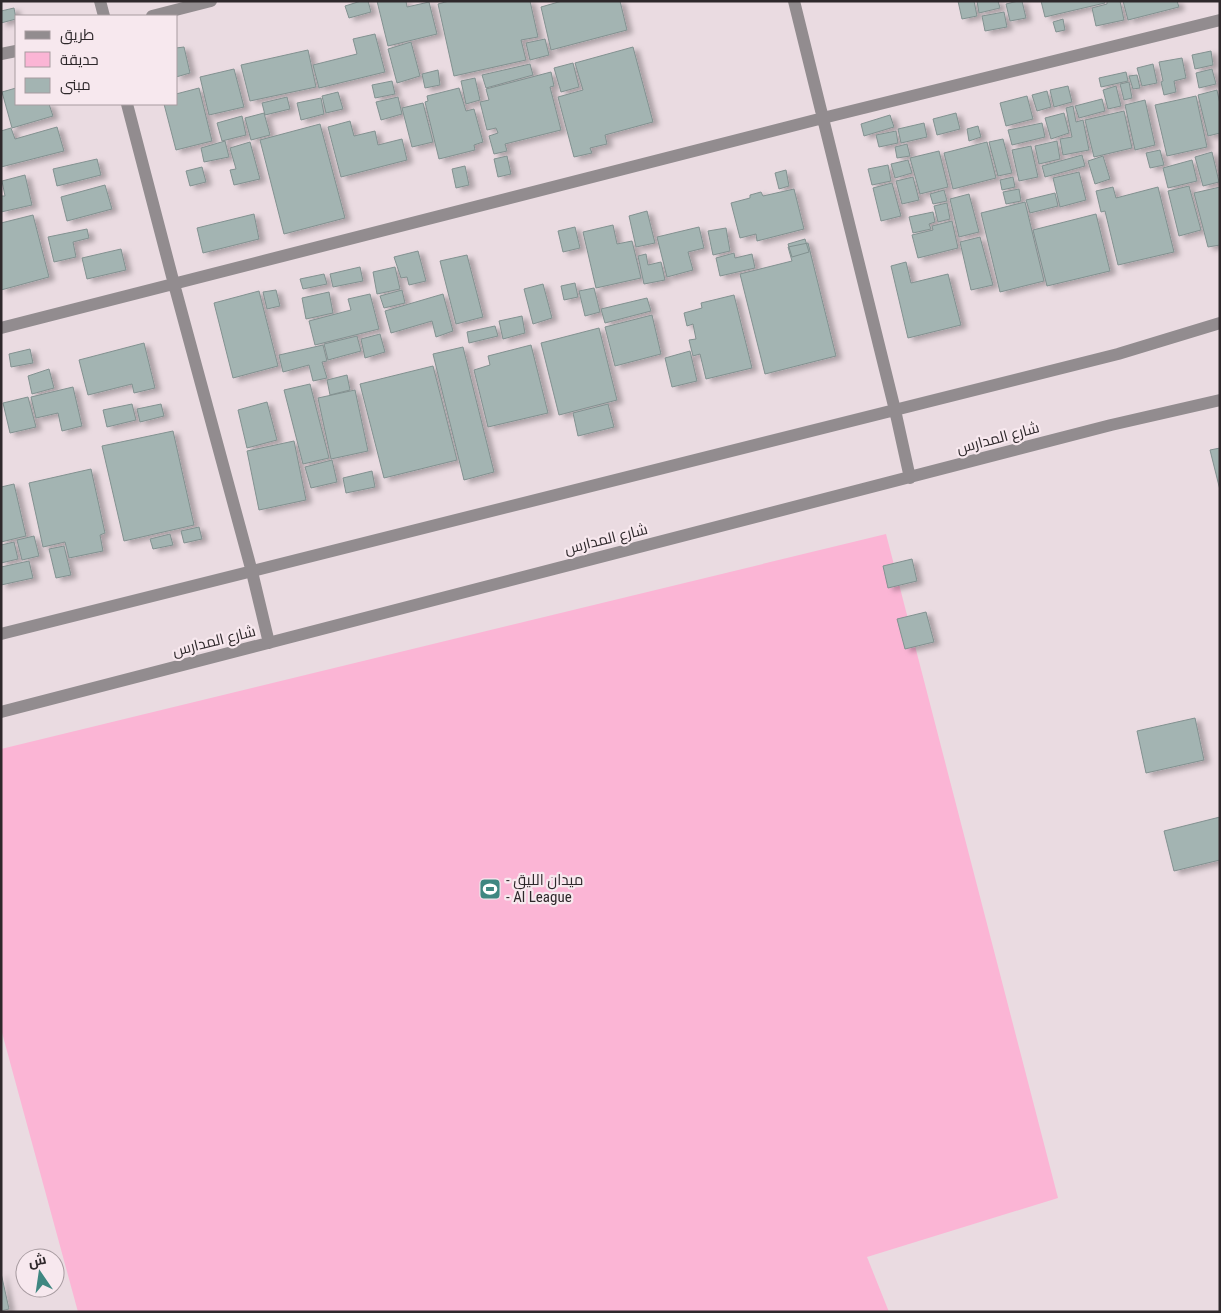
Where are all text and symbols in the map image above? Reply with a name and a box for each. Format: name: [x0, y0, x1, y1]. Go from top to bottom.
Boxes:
legend: [15, 15, 178, 105]
text: طريق: [60, 26, 94, 45]
text: حديقة: [60, 51, 99, 69]
text: مبنى: [60, 76, 91, 95]
street label: شارع المدارس: [955, 418, 1042, 460]
street label: شارع المدارس: [563, 520, 650, 560]
street label: شارع المدارس: [171, 622, 258, 662]
place label: - ميدان الليق - Al League: [506, 871, 583, 906]
sports icon: - ميدان الليق - Al League: [478, 877, 502, 901]
north arrow: [15, 1248, 65, 1298]
text: ش: [27, 1251, 48, 1271]

